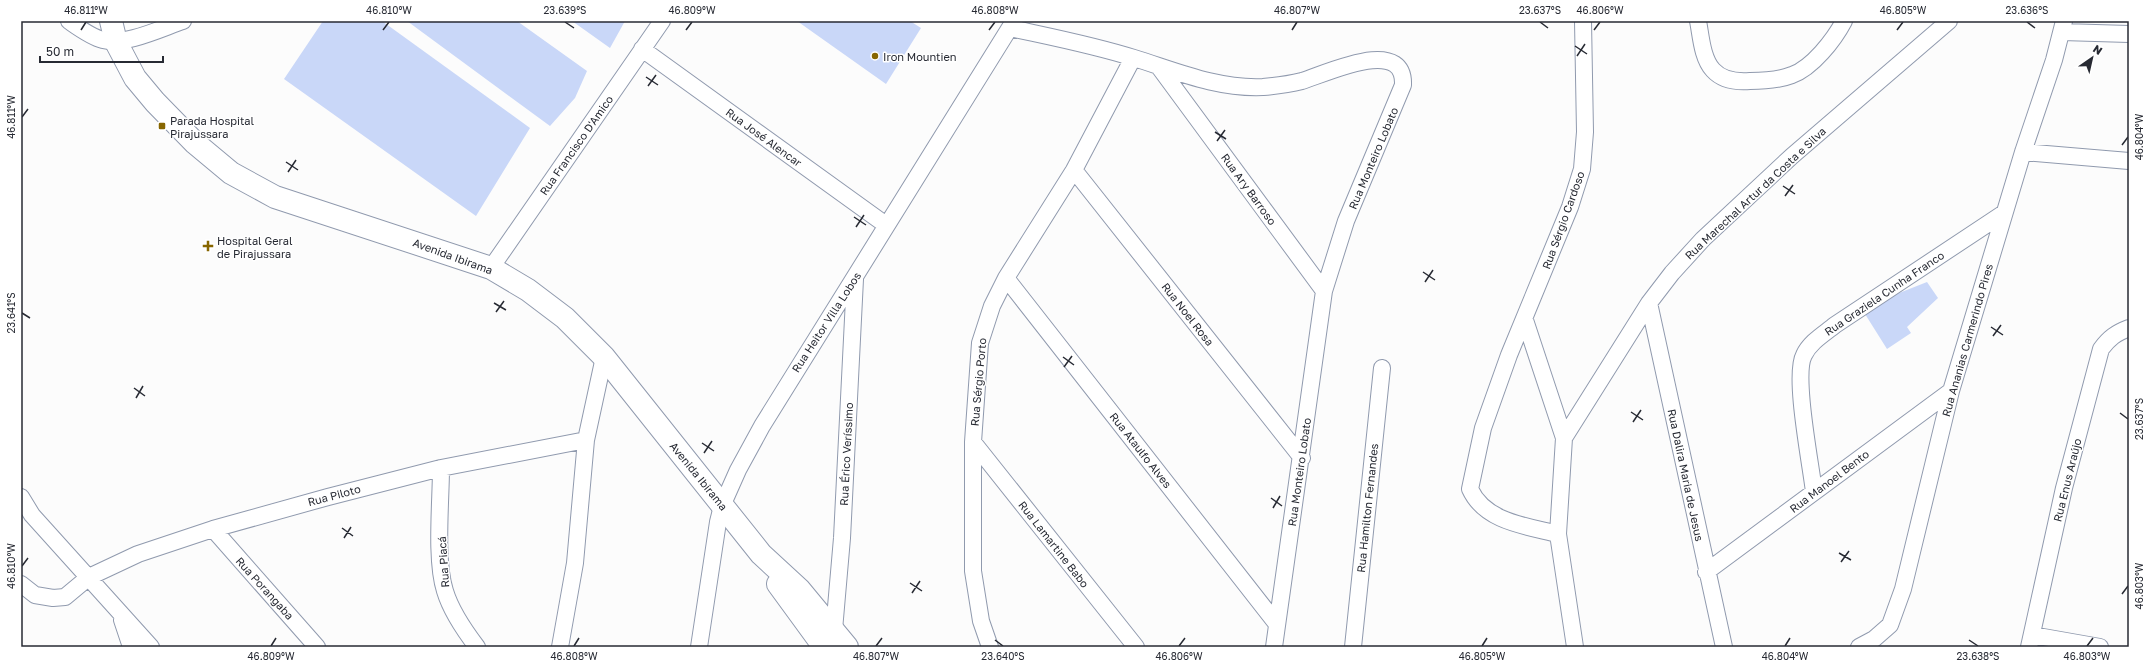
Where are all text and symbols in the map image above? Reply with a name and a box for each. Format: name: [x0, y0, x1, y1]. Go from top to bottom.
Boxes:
text: 46.811°W: [64, 4, 108, 16]
text: 46.810°W: [366, 4, 412, 16]
text: 23.639°S: [544, 4, 586, 16]
text: 46.809°W: [669, 4, 716, 16]
text: 46.808°W: [971, 4, 1019, 16]
text: 46.807°W: [1274, 4, 1321, 16]
text: 23.637°S: [1519, 4, 1561, 16]
text: 46.806°W: [1577, 4, 1624, 16]
text: 46.805°W: [1880, 4, 1927, 16]
text: 23.636°S: [2006, 4, 2048, 16]
scale bar: [40, 38, 163, 64]
north arrow: [2072, 38, 2112, 78]
text: N: [2091, 42, 2105, 57]
text: 50 m: [46, 44, 74, 59]
place label: Iron Mountien: [883, 50, 957, 63]
marker: Iron Mountien: [870, 51, 880, 61]
street label: Rua Francisco D'Amico: [537, 92, 616, 197]
text: 46.811°W: [5, 95, 17, 139]
street label: Rua José Alencar: [723, 105, 805, 169]
street label: Rua Monteiro Lobato: [1346, 105, 1401, 211]
text: 46.804°W: [2133, 113, 2145, 160]
place label: Parada Hospital Pirajussara: [170, 114, 255, 140]
marker: Parada Hospital Pirajussara: [157, 121, 167, 131]
street label: Rua Marechal Artur da Costa e Silva: [1682, 124, 1828, 262]
street label: Rua Ary Barroso: [1219, 151, 1279, 227]
street label: Rua Sérgio Cardoso: [1539, 169, 1587, 271]
place label: Hospital Geral de Pirajussara: [217, 234, 293, 260]
street label: Avenida Ibirama: [411, 236, 495, 276]
marker: Hospital Geral de Pirajussara: [202, 240, 214, 252]
street label: Rua Graziela Cunha Franco: [1822, 248, 1947, 338]
street label: Rua Ananias Carmerindo Pires: [1939, 262, 1995, 418]
street label: Rua Heitor Villa Lobos: [789, 269, 863, 375]
street label: Rua Noel Rosa: [1159, 280, 1217, 348]
text: 23.641°S: [5, 292, 17, 334]
street label: Rua Sérgio Porto: [968, 337, 988, 427]
text: 23.637°S: [2133, 398, 2145, 440]
street label: Rua Érico Veríssimo: [837, 402, 855, 506]
street label: Rua Dalira Maria de Jesus: [1666, 408, 1706, 543]
street label: Rua Ataulfo Alves: [1107, 410, 1175, 490]
street label: Rua Monteiro Lobato: [1285, 416, 1313, 527]
street label: Rua Enus Araújo: [2050, 437, 2084, 523]
street label: Avenida Ibirama: [668, 439, 730, 513]
street label: Rua Hamilton Fernandes: [1354, 443, 1380, 573]
street label: Rua Manoel Bento: [1787, 447, 1872, 515]
street label: Rua Piloto: [306, 482, 362, 508]
street label: Rua Lamartine Babo: [1016, 498, 1092, 590]
street label: Rua Piacá: [435, 536, 451, 588]
text: 46.810°W: [5, 543, 17, 589]
street label: Rua Porangaba: [234, 554, 296, 622]
text: 46.803°W: [2133, 562, 2145, 609]
text: 46.809°W: [248, 650, 295, 662]
text: 46.808°W: [550, 650, 598, 662]
text: 46.807°W: [853, 650, 900, 662]
text: 23.640°S: [981, 650, 1025, 662]
text: 46.806°W: [1156, 650, 1203, 662]
text: 46.805°W: [1459, 650, 1506, 662]
text: 46.804°W: [1762, 650, 1809, 662]
text: 23.638°S: [1957, 650, 1999, 662]
text: 46.803°W: [2064, 650, 2111, 662]

